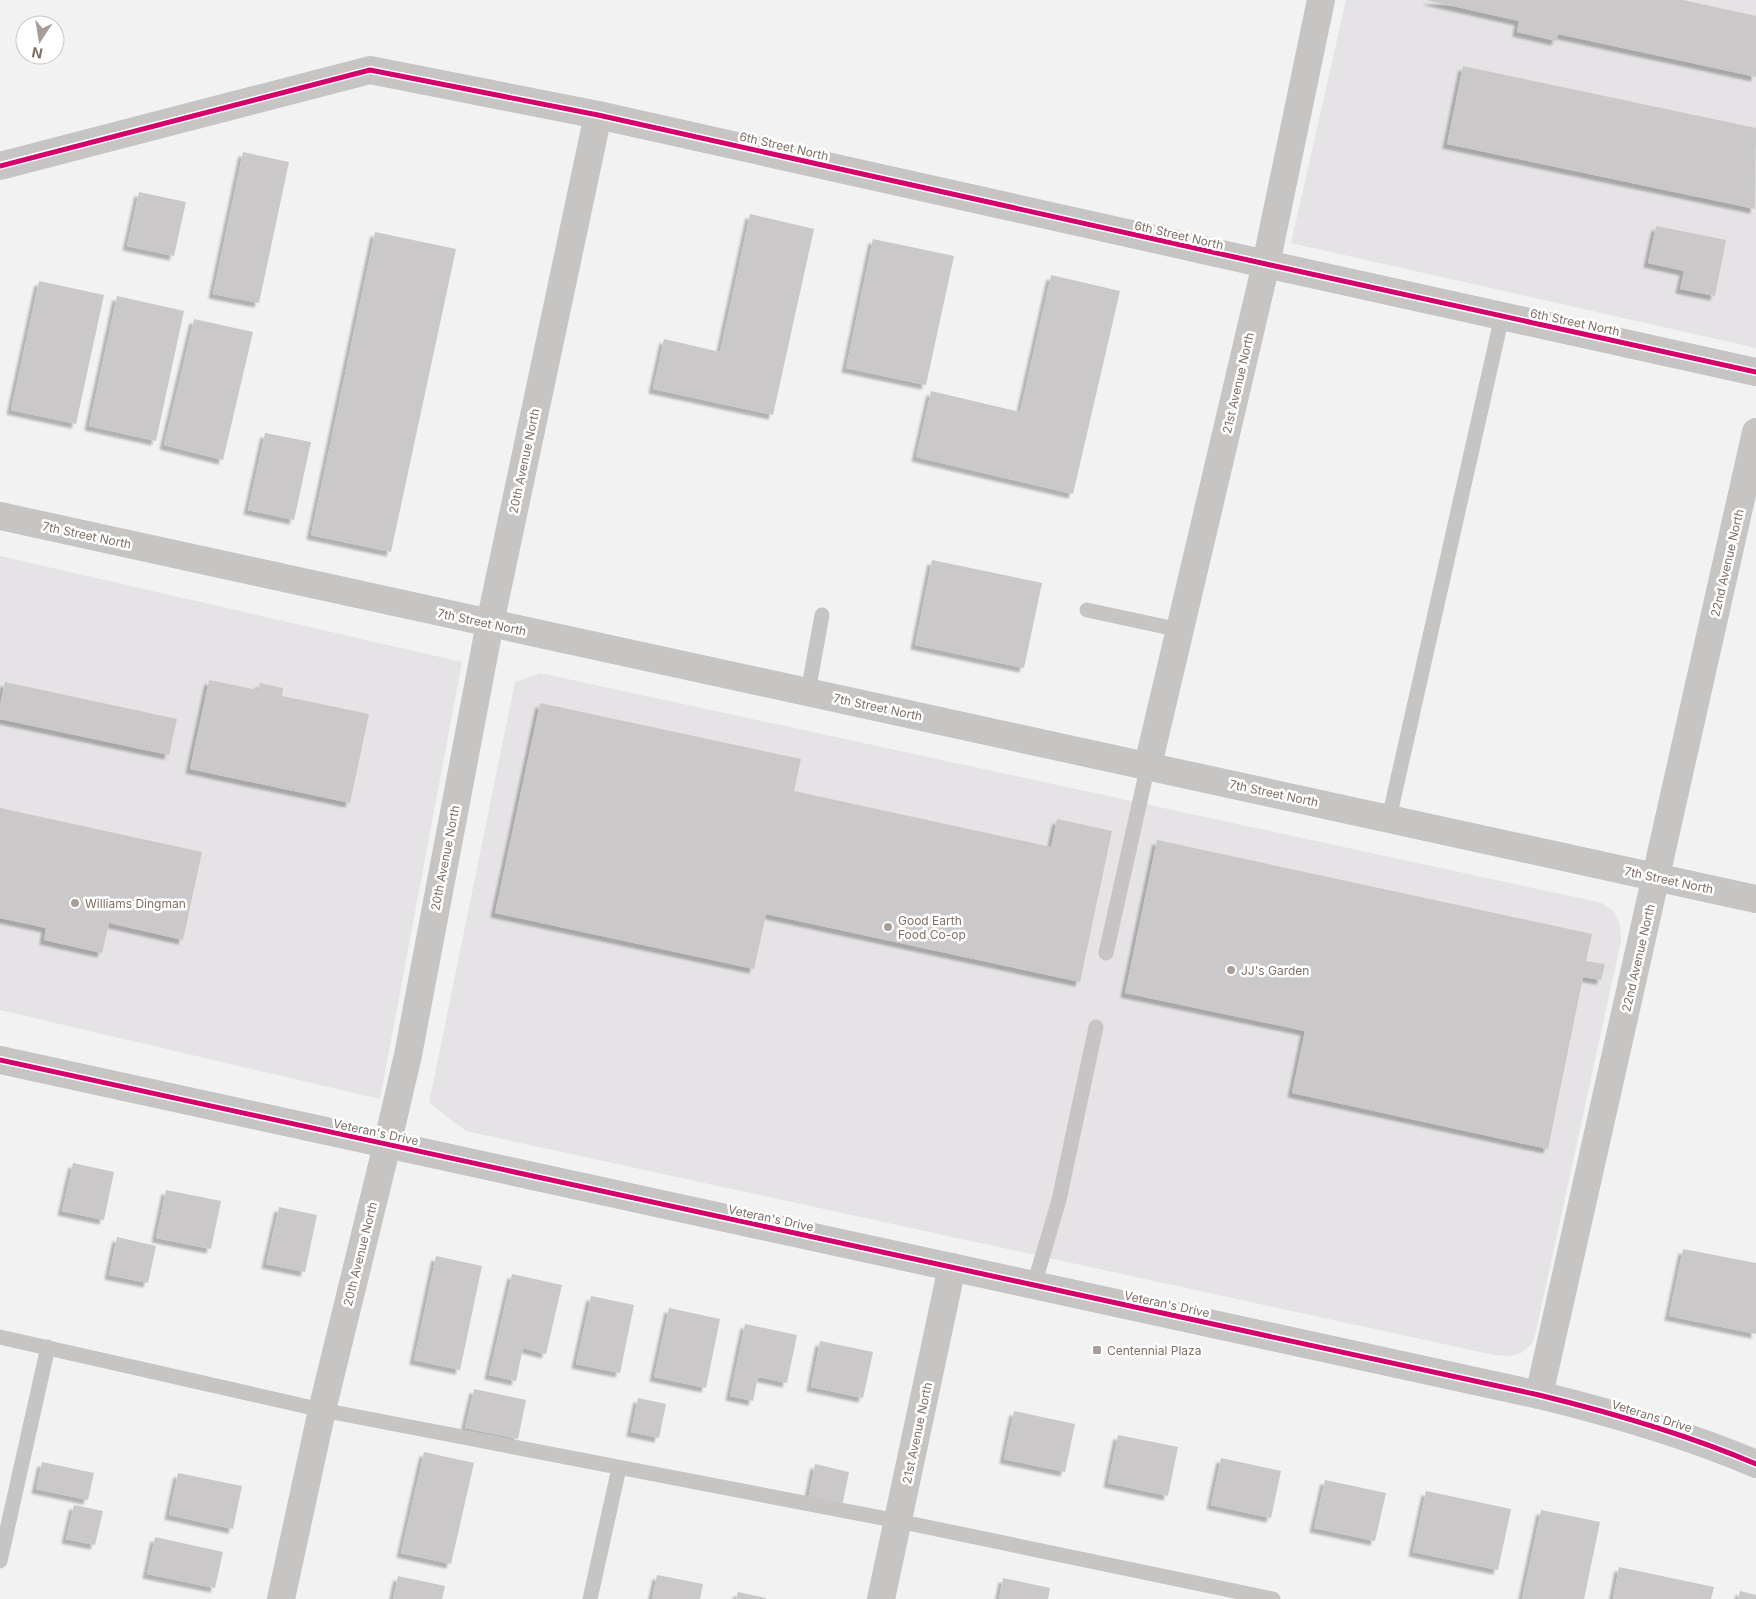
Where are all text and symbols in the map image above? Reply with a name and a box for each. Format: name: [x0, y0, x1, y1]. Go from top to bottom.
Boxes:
north arrow: [15, 15, 65, 65]
text: N: [30, 44, 44, 63]
street label: 6th Street North: [738, 128, 830, 164]
street label: 6th Street North: [1133, 217, 1225, 253]
street label: 6th Street North: [1529, 305, 1621, 339]
street label: 21st Avenue North: [1219, 331, 1257, 435]
street label: 20th Avenue North: [506, 407, 542, 515]
street label: 22nd Avenue North: [1707, 508, 1747, 618]
street label: 7th Street North: [41, 518, 133, 552]
street label: 7th Street North: [436, 605, 528, 639]
street label: 7th Street North: [832, 690, 924, 724]
street label: 7th Street North: [1228, 776, 1320, 810]
street label: 20th Avenue North: [427, 804, 463, 912]
street label: 7th Street North: [1623, 863, 1715, 897]
place label: Williams Dingman: [85, 896, 186, 911]
marker: Williams Dingman: [69, 897, 81, 909]
street label: 22nd Avenue North: [1618, 903, 1658, 1013]
place label: Good Earth Food Co-op: [898, 913, 966, 942]
marker: Good Earth Food Co-op: [882, 921, 894, 933]
place label: JJ's Garden: [1241, 963, 1309, 978]
marker: JJ's Garden: [1225, 964, 1237, 976]
street label: Veteran's Drive: [332, 1116, 420, 1148]
street label: 20th Avenue North: [340, 1200, 380, 1308]
street label: Veteran's Drive: [727, 1202, 815, 1234]
street label: Veteran's Drive: [1123, 1288, 1211, 1320]
place label: Centennial Plaza: [1107, 1343, 1201, 1358]
marker: Centennial Plaza: [1091, 1344, 1103, 1356]
street label: 21st Avenue North: [899, 1381, 935, 1485]
street label: Veterans Drive: [1610, 1397, 1694, 1435]

